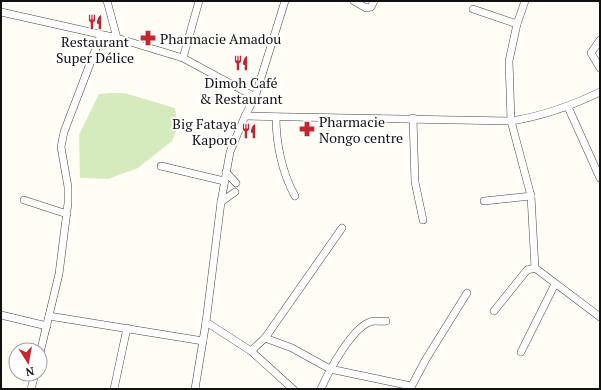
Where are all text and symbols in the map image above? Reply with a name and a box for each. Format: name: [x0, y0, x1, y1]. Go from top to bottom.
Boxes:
restaurant icon: Restaurant Super Délice: [86, 13, 104, 31]
pharmacy icon: Pharmacie Amadou: [139, 29, 157, 47]
place label: Pharmacie Amadou: [160, 29, 281, 48]
place label: Restaurant Super Délice: [56, 32, 134, 67]
restaurant icon: Dimoh Café & Restaurant: [232, 54, 250, 72]
place label: Dimoh Café & Restaurant: [199, 73, 284, 108]
place label: Pharmacie Nongo centre: [319, 112, 403, 147]
place label: Big Fataya Kaporo: [172, 114, 237, 149]
pharmacy icon: Pharmacie Nongo centre: [298, 120, 316, 138]
restaurant icon: Big Fataya Kaporo: [240, 122, 258, 140]
north arrow: [8, 342, 48, 382]
text: N: [24, 364, 35, 380]

